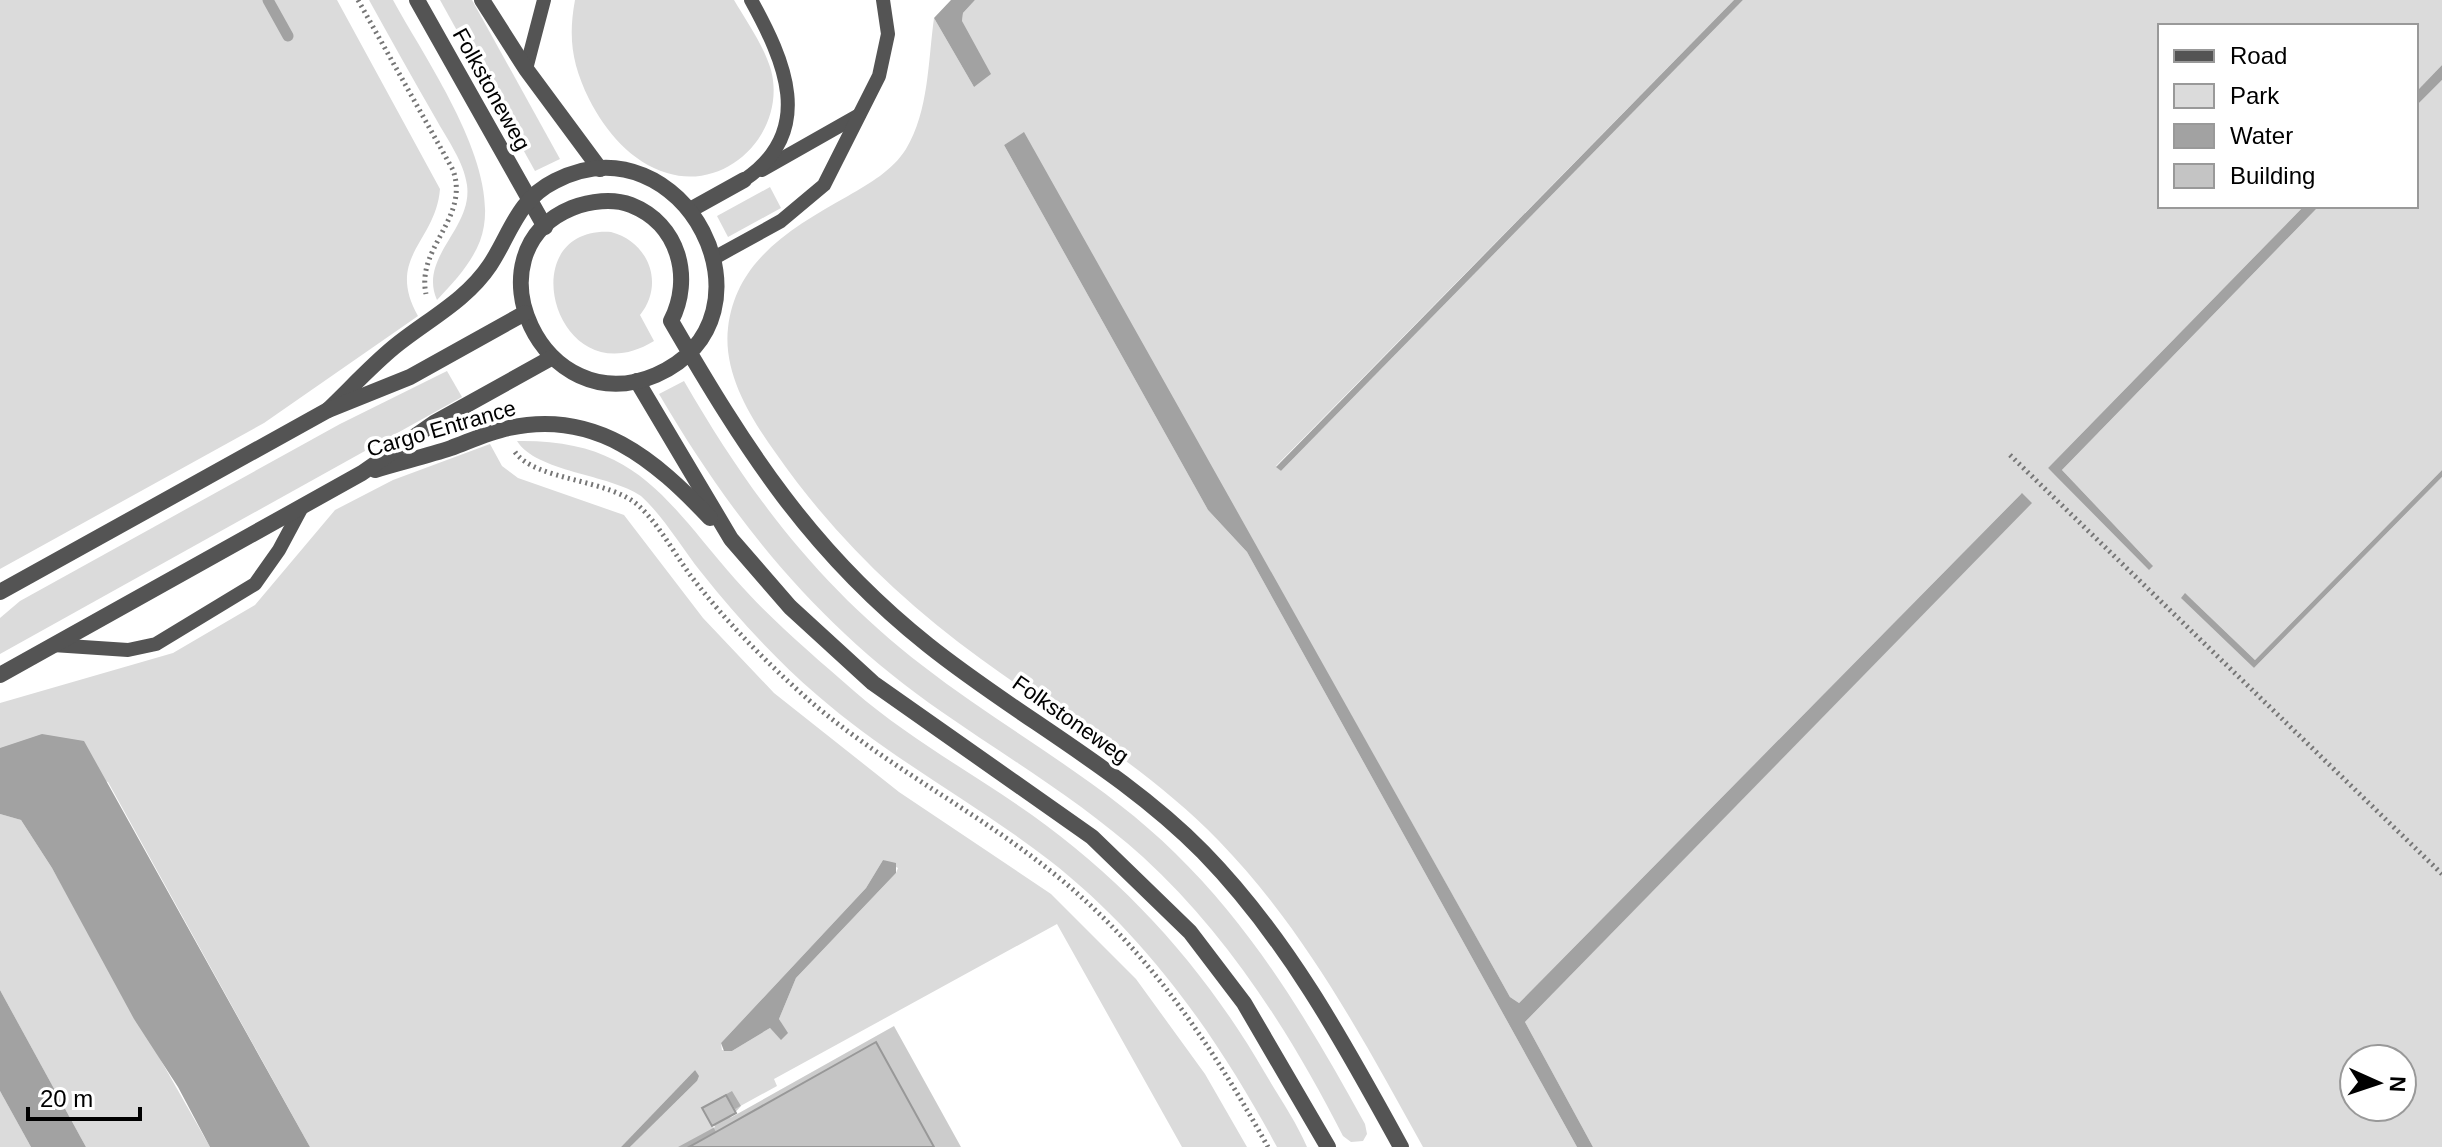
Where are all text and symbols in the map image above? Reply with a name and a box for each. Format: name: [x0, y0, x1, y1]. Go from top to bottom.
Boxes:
street label: Folkstoneweg: [448, 24, 535, 155]
legend: [2158, 24, 2418, 208]
text: Road: [2230, 42, 2287, 69]
text: Park: [2230, 82, 2280, 109]
text: Water: [2230, 122, 2293, 149]
text: Building: [2230, 162, 2315, 189]
street label: Cargo Entrance: [364, 395, 519, 462]
street label: Folkstoneweg: [1008, 670, 1133, 769]
north arrow: [2338, 1043, 2418, 1123]
scale bar: [28, 1071, 140, 1121]
text: N: [2385, 1075, 2410, 1093]
text: 20 m: [40, 1085, 93, 1112]

